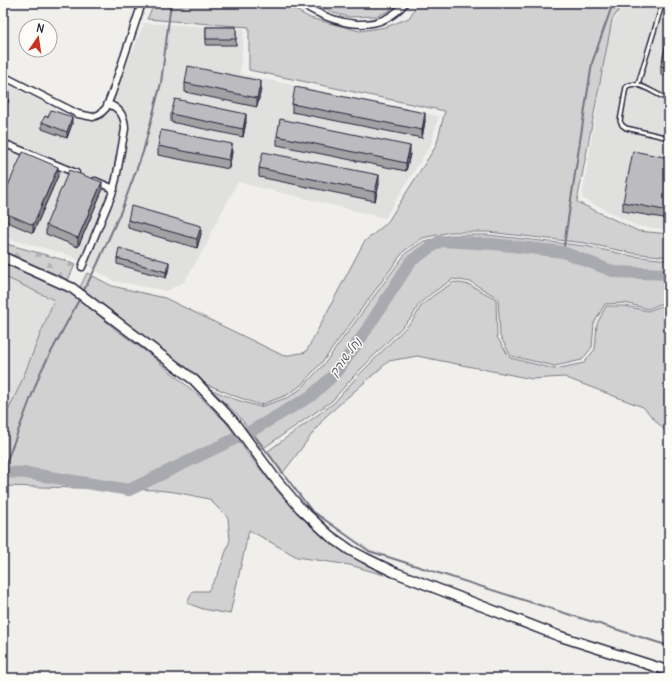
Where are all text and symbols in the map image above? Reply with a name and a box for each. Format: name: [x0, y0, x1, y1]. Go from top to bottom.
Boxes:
north arrow: [18, 18, 58, 58]
text: N: [35, 21, 46, 36]
water label: נחל שורק: [326, 333, 366, 380]

